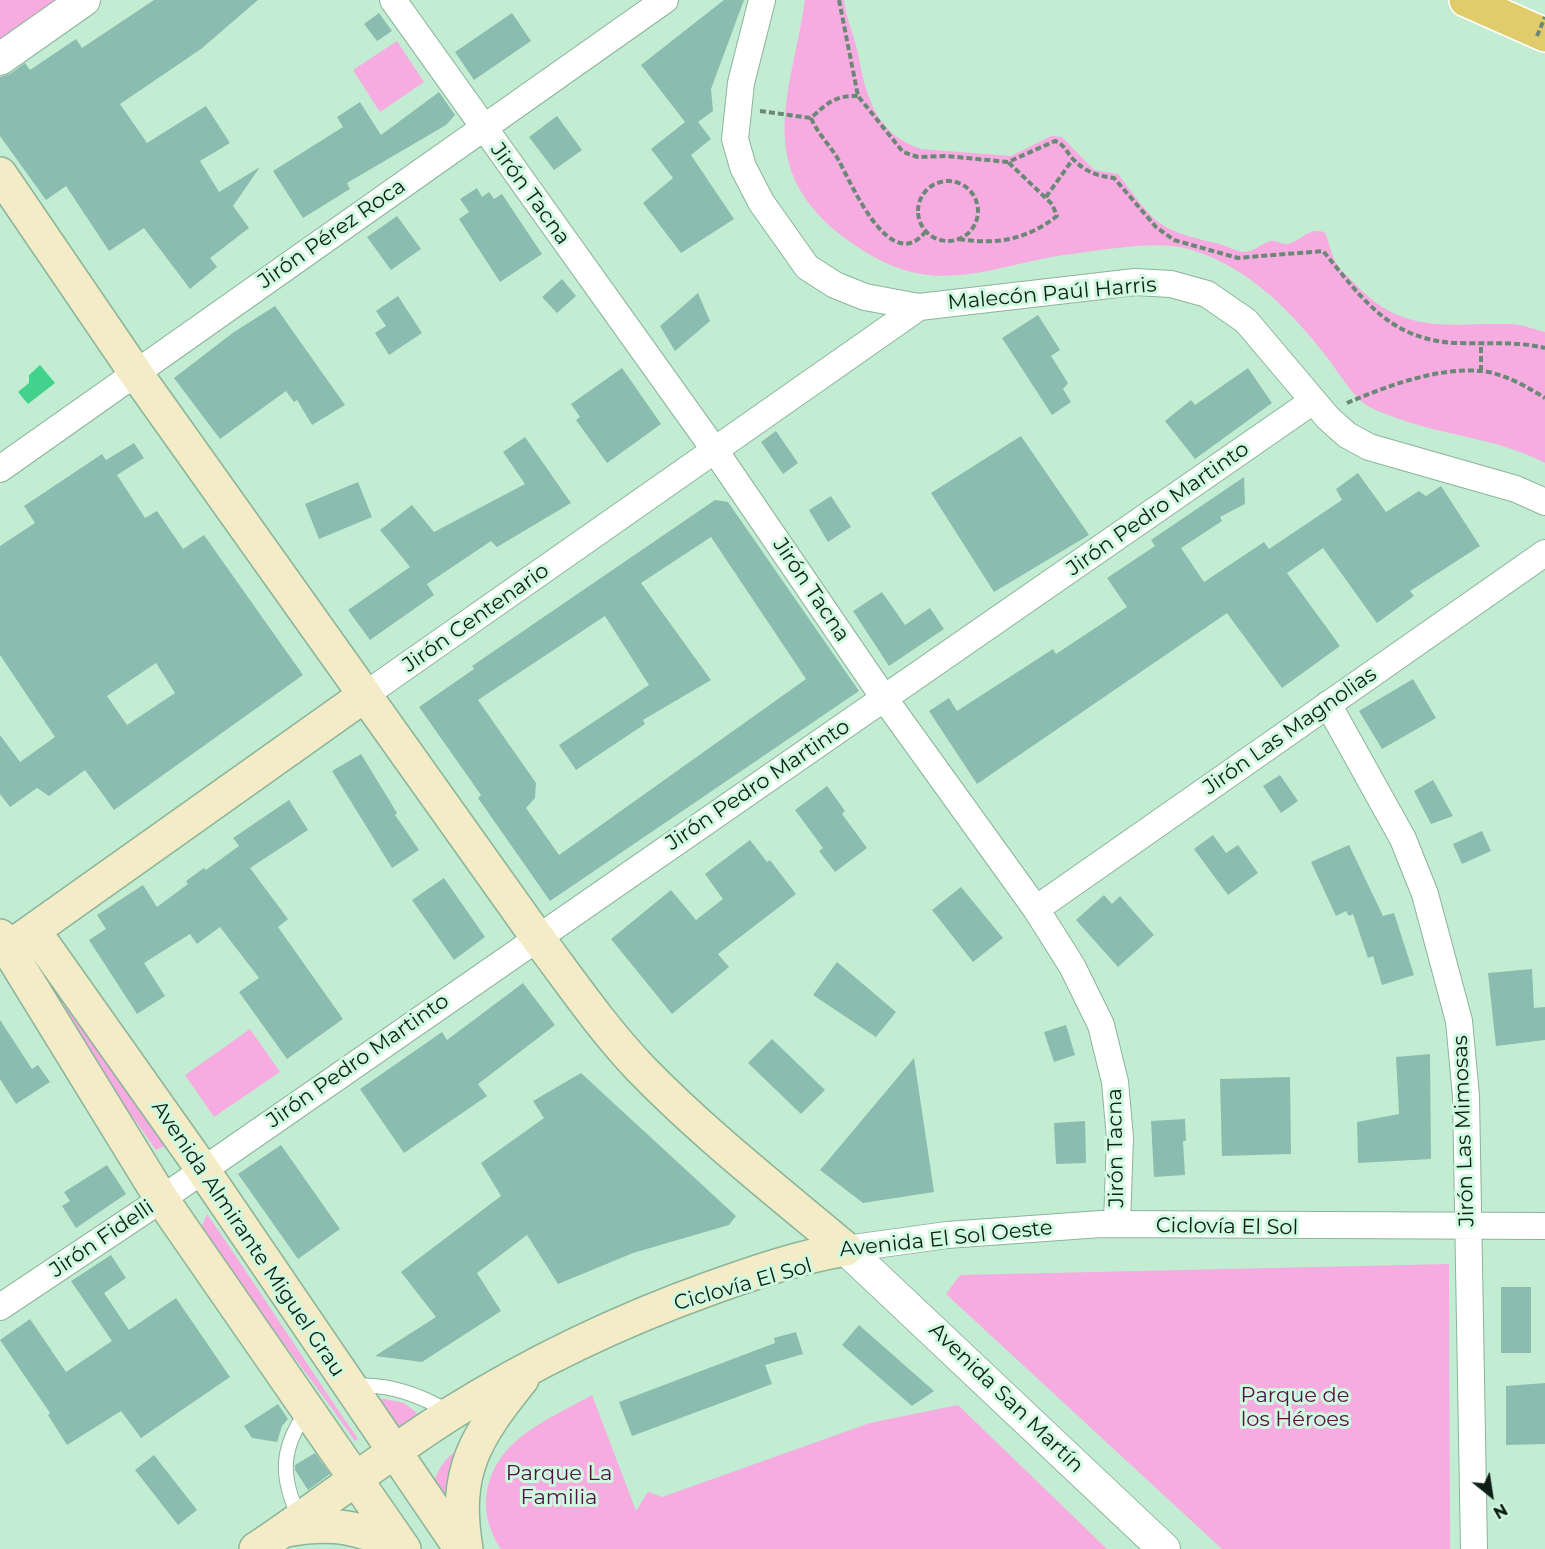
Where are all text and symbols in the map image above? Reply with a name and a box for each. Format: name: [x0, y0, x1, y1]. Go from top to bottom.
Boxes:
street label: Jirón Tacna: [485, 138, 575, 250]
street label: Jirón Pérez Roca: [253, 174, 411, 294]
street label: Malecón Paúl Harris: [947, 272, 1157, 316]
street label: Jirón Pedro Martinto: [1062, 437, 1254, 581]
street label: Jirón Tacna: [767, 533, 855, 647]
street label: Jirón Centenario: [398, 558, 554, 678]
street label: Jirón Las Magnolias: [1198, 662, 1382, 800]
street label: Jirón Pedro Martinto: [661, 714, 855, 856]
street label: Jirón Pedro Martinto: [262, 989, 454, 1133]
street label: Jirón Las Mimosas: [1448, 1035, 1480, 1227]
street label: Jirón Tacna: [1102, 1088, 1130, 1208]
street label: Avenida Almirante Miguel Grau: [146, 1096, 350, 1382]
street label: Jirón Fidelli: [45, 1195, 159, 1283]
street label: Ciclovía El Sol: [1156, 1213, 1298, 1241]
street label: Avenida El Sol Oeste: [838, 1215, 1054, 1263]
street label: Ciclovía El Sol: [671, 1253, 815, 1317]
street label: Avenida San Martín: [924, 1318, 1088, 1478]
park label: Parque de los Héroes: [1241, 1383, 1349, 1433]
park label: Parque La Familia: [506, 1461, 612, 1511]
north arrow: [1461, 1465, 1521, 1525]
text: N: [1490, 1500, 1511, 1522]

